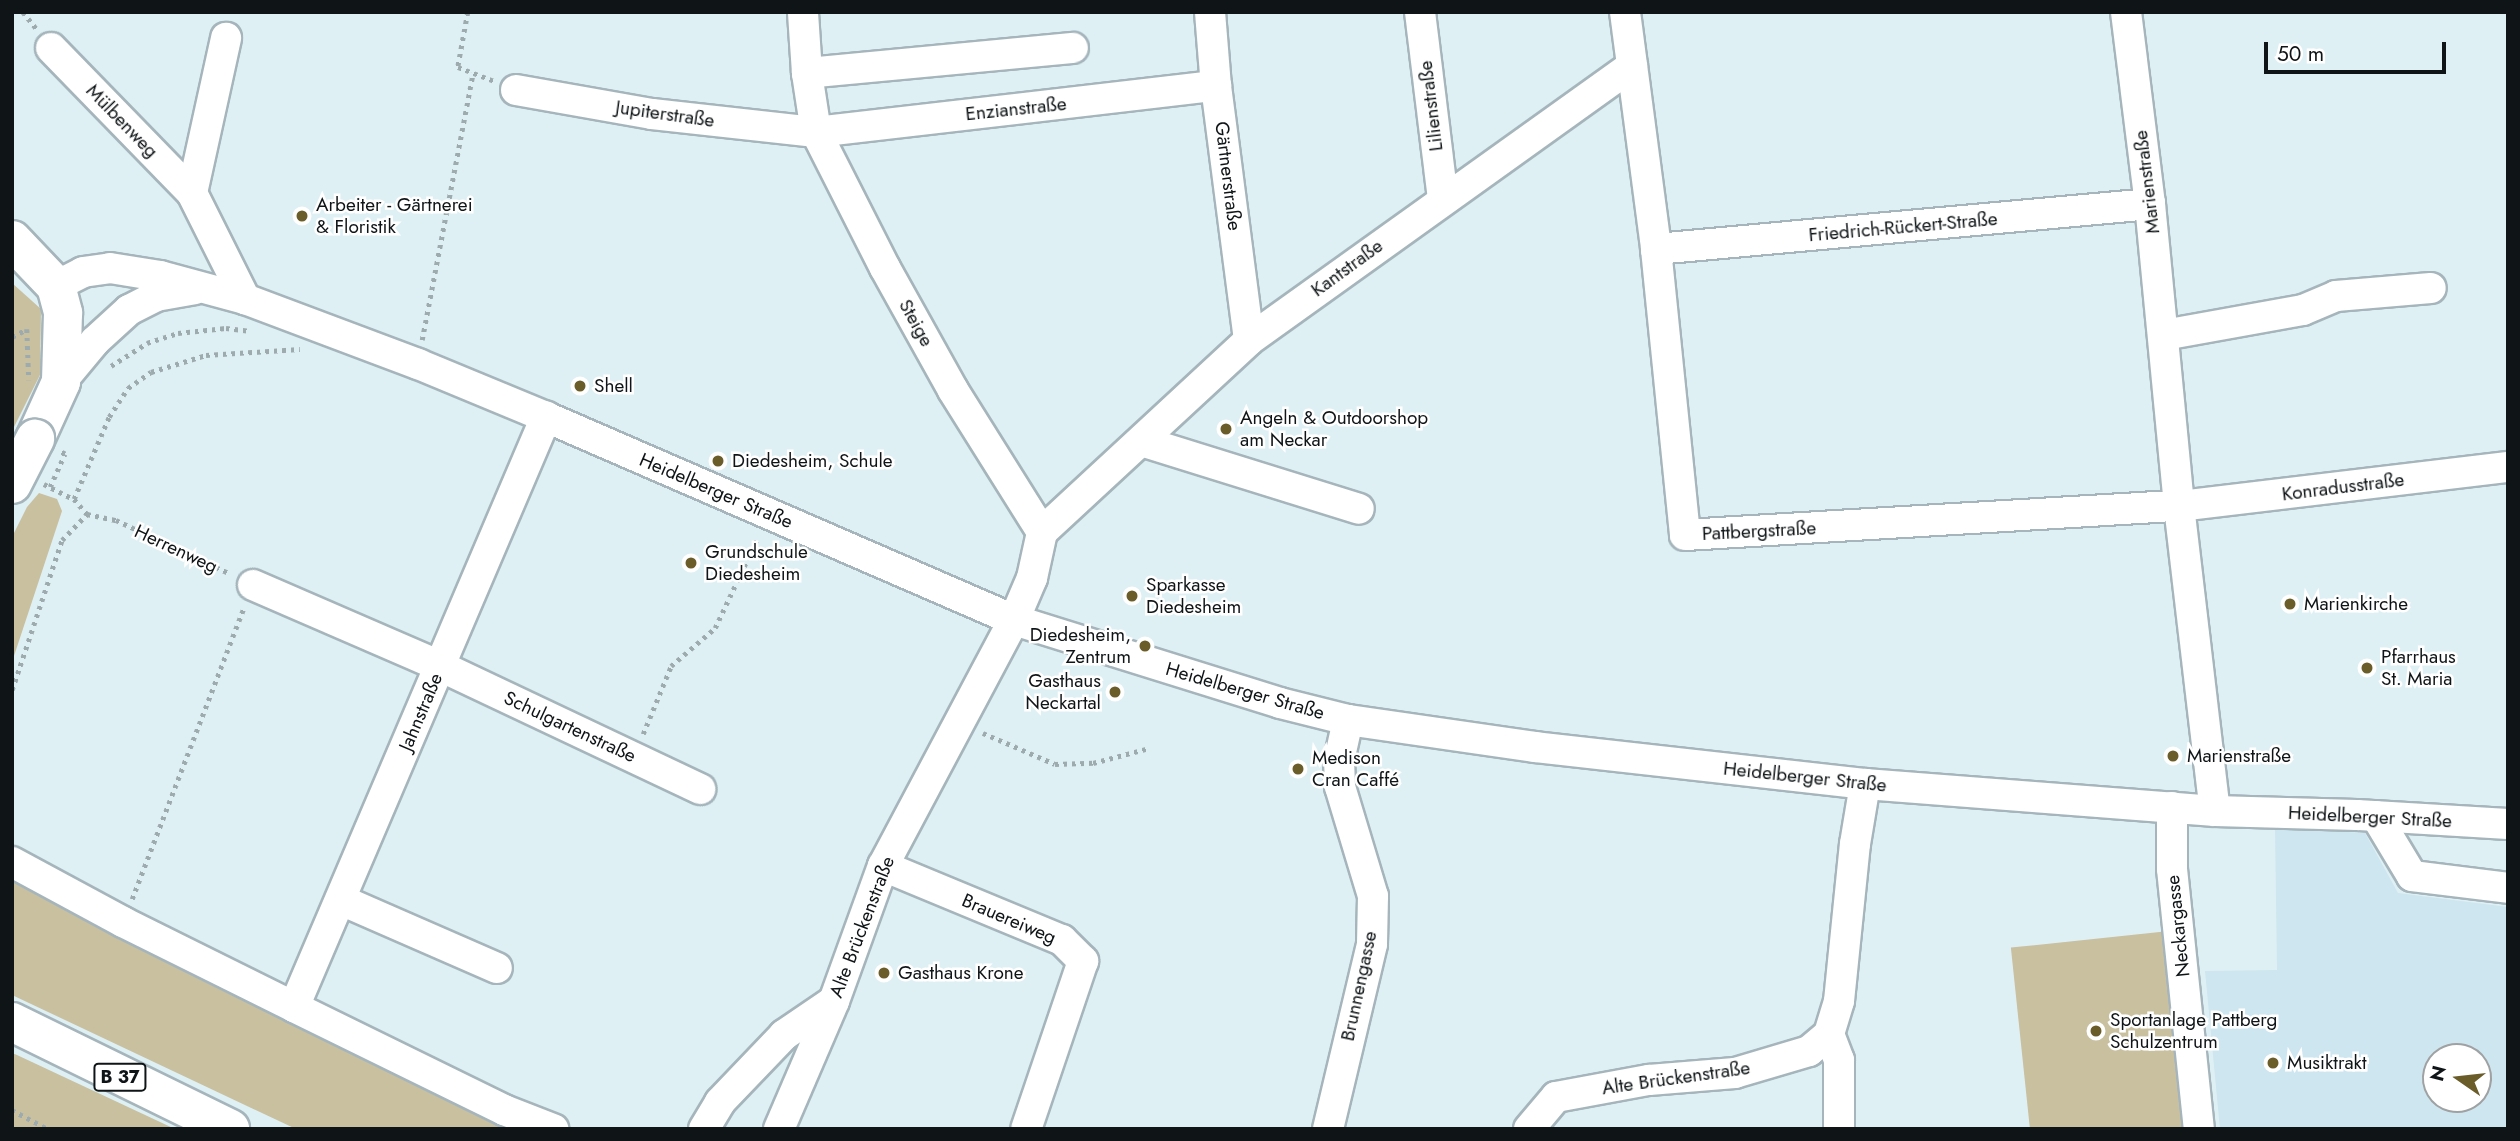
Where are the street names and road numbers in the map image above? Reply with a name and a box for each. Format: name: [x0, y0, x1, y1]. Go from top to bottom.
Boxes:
street label: Lilienstraße: [1414, 59, 1448, 153]
street label: Mülbenweg: [81, 79, 163, 163]
street label: Enzianstraße: [964, 92, 1068, 126]
street label: Jupiterstraße: [614, 96, 716, 132]
street label: Gärtnerstraße: [1210, 120, 1246, 232]
street label: Marienstraße: [2129, 129, 2165, 235]
street label: Friedrich-Rückert-Straße: [1808, 207, 1998, 247]
street label: Kantstraße: [1307, 234, 1387, 302]
street label: Steige: [894, 295, 938, 351]
street label: Heidelberger Straße: [636, 448, 796, 534]
street label: Konradusstraße: [2281, 468, 2405, 506]
street label: Pattbergstraße: [1701, 517, 1817, 545]
street label: Herrenweg: [131, 520, 221, 578]
street label: Heidelberger Straße: [1163, 657, 1327, 725]
street label: Jahnstraße: [394, 670, 448, 754]
street label: Schulgartenstraße: [500, 686, 640, 768]
street label: Heidelberger Straße: [1722, 757, 1888, 797]
street label: Heidelberger Straße: [2287, 801, 2453, 833]
street label: Alte Brückenstraße: [825, 853, 899, 1001]
street label: Neckargasse: [2161, 874, 2195, 978]
street label: Brauereiweg: [958, 889, 1060, 949]
street label: Brunnengasse: [1336, 929, 1382, 1043]
street label: Alte Brückenstraße: [1600, 1056, 1752, 1100]
road number: B 37: [92, 1062, 148, 1092]

